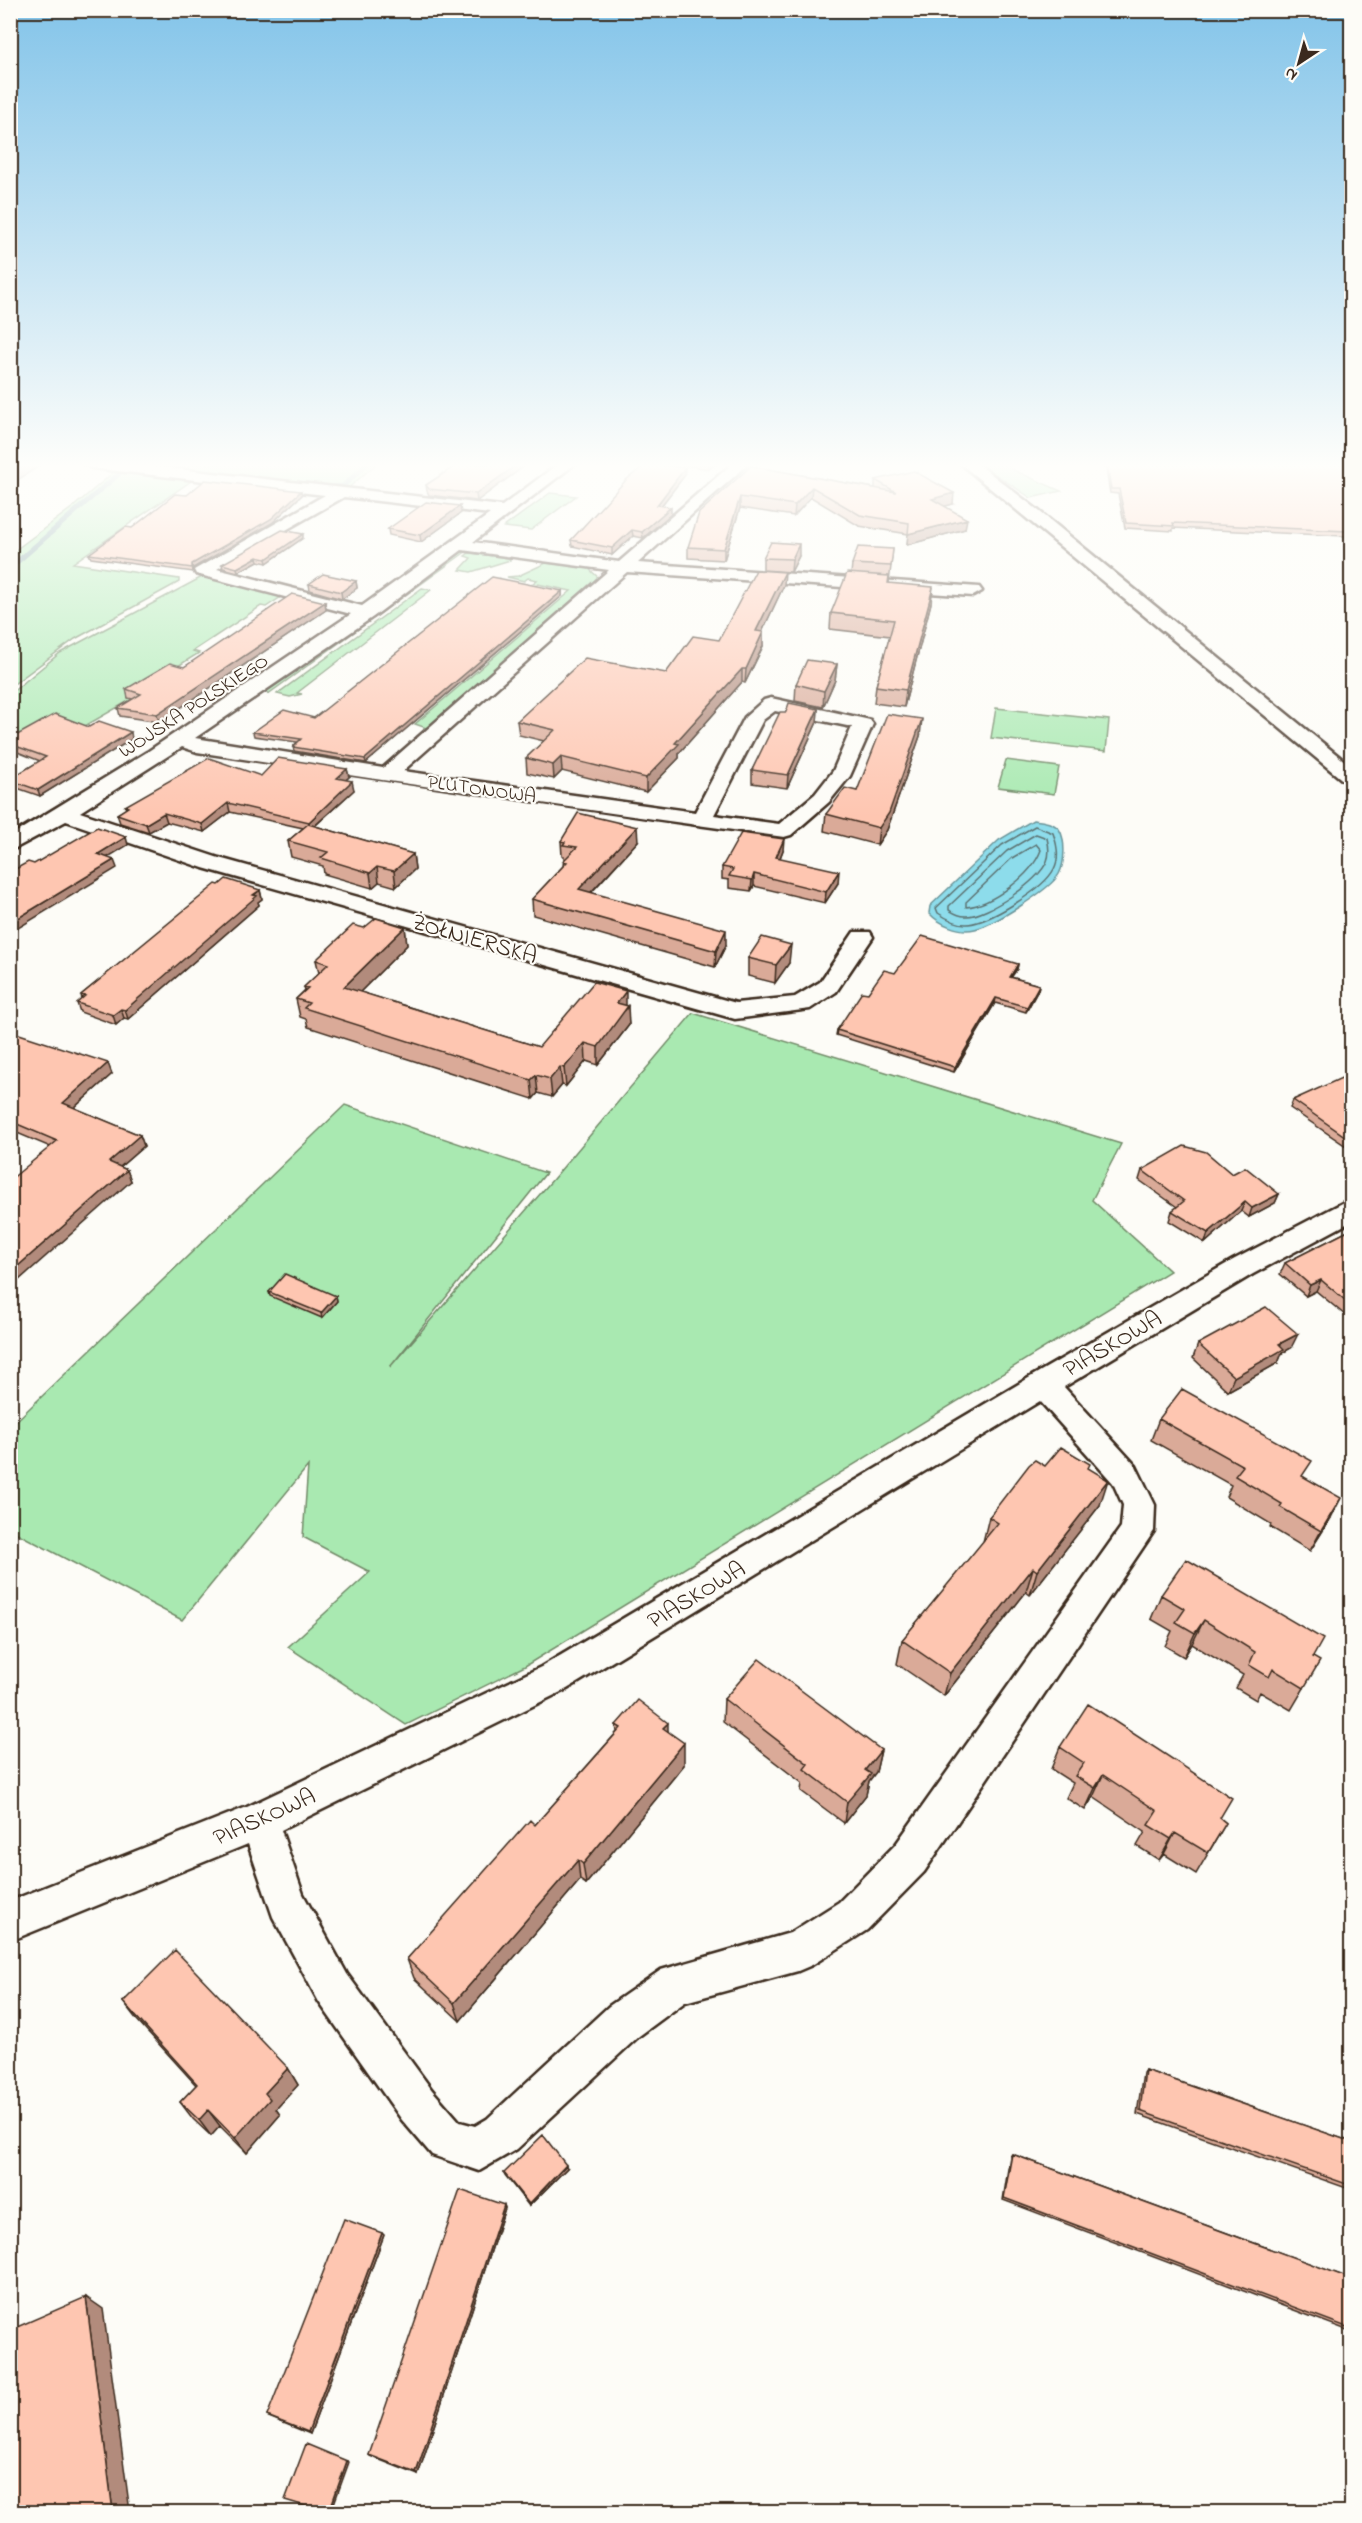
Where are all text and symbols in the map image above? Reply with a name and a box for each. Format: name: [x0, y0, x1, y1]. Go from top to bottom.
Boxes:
north arrow: [1269, 33, 1329, 93]
text: N: [1280, 61, 1303, 86]
street label: WOJSKA POLSKIEGO: [114, 648, 275, 767]
street label: PLUTONOWA: [425, 768, 538, 812]
street label: ŻOŁNIERSKA: [408, 906, 541, 975]
street label: PIASKOWA: [1057, 1303, 1169, 1388]
street label: PIASKOWA: [642, 1553, 753, 1639]
street label: PIASKOWA: [208, 1780, 322, 1856]

